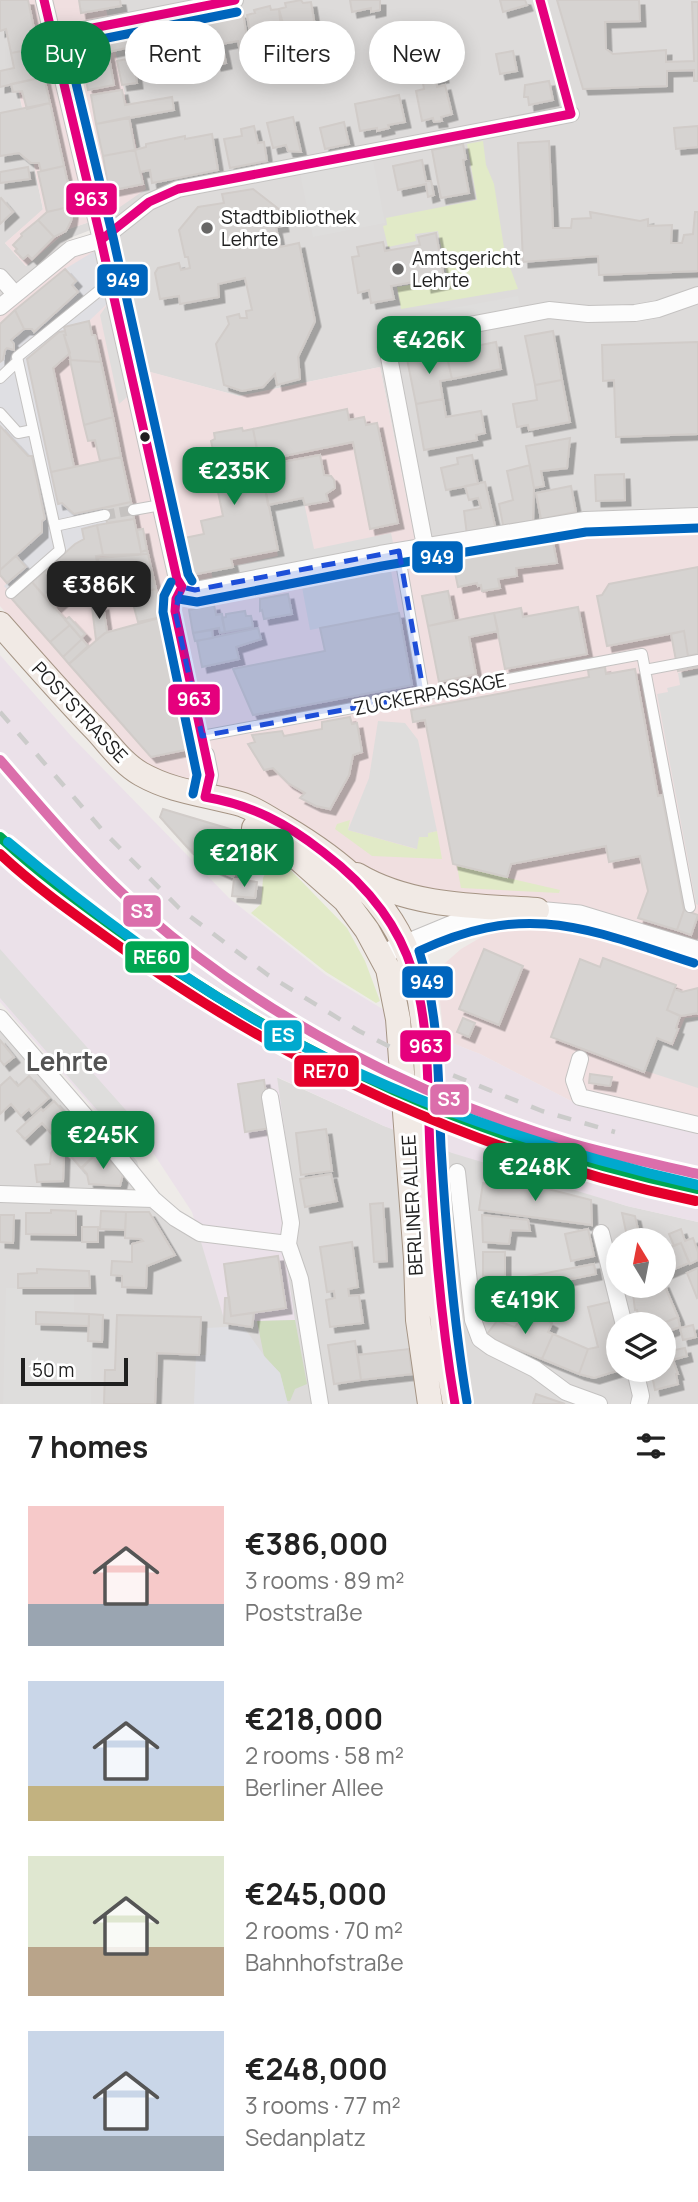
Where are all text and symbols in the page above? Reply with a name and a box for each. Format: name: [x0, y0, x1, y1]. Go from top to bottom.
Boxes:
chip: Buy: [21, 21, 111, 84]
chip: Rent: [125, 21, 225, 84]
chip: Filters: [239, 21, 355, 84]
chip: New: [369, 21, 465, 84]
line badge: 963: [65, 182, 118, 216]
text: 963: [74, 186, 108, 212]
place label: Stadtbibliothek Lehrte: [221, 204, 357, 252]
marker: Stadtbibliothek Lehrte: [199, 220, 215, 236]
place label: Amtsgericht Lehrte: [412, 245, 521, 293]
marker: Amtsgericht Lehrte: [390, 261, 406, 277]
line badge: 949: [96, 263, 149, 297]
text: 949: [106, 267, 140, 293]
pin: €426K: [380, 316, 478, 376]
text: €426K: [393, 323, 465, 355]
unlabelled marker: [138, 430, 152, 444]
pin: €235K: [185, 448, 283, 507]
text: €235K: [198, 454, 270, 486]
line badge: 949: [411, 540, 464, 574]
text: 949: [420, 544, 454, 570]
pin: €386K: [50, 562, 148, 621]
text: €386K: [63, 568, 135, 600]
street label: POSTSTRASSE: [26, 656, 134, 768]
street label: ZUCKERPASSAGE: [352, 667, 508, 721]
line badge: 963: [167, 683, 221, 716]
text: 963: [177, 686, 211, 712]
pin: €218K: [195, 830, 293, 889]
text: €218K: [210, 836, 278, 868]
line badge: S3: [122, 894, 162, 928]
text: S3: [130, 898, 154, 924]
line badge: RE60: [124, 940, 190, 974]
text: RE60: [133, 944, 181, 970]
line badge: 949: [401, 965, 454, 999]
text: 949: [410, 969, 444, 995]
line badge: ES: [263, 1019, 303, 1052]
text: ES: [271, 1022, 295, 1048]
line badge: 963: [399, 1029, 452, 1063]
text: 963: [409, 1033, 443, 1059]
district label: Lehrte: [26, 1043, 108, 1079]
line badge: RE70: [293, 1054, 360, 1088]
text: RE70: [303, 1058, 349, 1084]
line badge: S3: [429, 1083, 470, 1116]
text: S3: [437, 1086, 461, 1112]
pin: €245K: [54, 1112, 152, 1171]
text: €245K: [67, 1118, 139, 1150]
street label: BERLINER ALLEE: [395, 1134, 429, 1276]
pin: €248K: [486, 1144, 584, 1203]
text: €248K: [499, 1150, 571, 1182]
north arrow: [606, 1228, 676, 1298]
map controls: [606, 1228, 676, 1382]
pin: €419K: [476, 1276, 574, 1336]
text: €419K: [491, 1283, 559, 1315]
button: layers: [606, 1312, 676, 1382]
scale bar: [21, 1355, 128, 1387]
text: 50 m: [32, 1357, 74, 1383]
text: 7 homes: [28, 1426, 148, 1467]
icon: filters: [632, 1427, 670, 1465]
text: €386,000: [245, 1523, 388, 1564]
icon: home: [84, 1534, 168, 1618]
text: 3 rooms · 89 m²: [245, 1564, 405, 1596]
text: Poststraße: [245, 1596, 363, 1628]
text: €218,000: [245, 1698, 383, 1739]
icon: home: [84, 1709, 168, 1793]
text: 2 rooms · 58 m²: [245, 1739, 404, 1771]
text: Berliner Allee: [245, 1771, 384, 1803]
text: €245,000: [245, 1873, 387, 1914]
icon: home: [84, 1884, 168, 1968]
text: 2 rooms · 70 m²: [245, 1914, 403, 1946]
text: Bahnhofstraße: [245, 1946, 404, 1978]
text: €248,000: [245, 2048, 388, 2089]
icon: home: [84, 2059, 168, 2143]
text: 3 rooms · 77 m²: [245, 2089, 401, 2121]
text: Sedanplatz: [245, 2121, 366, 2153]

